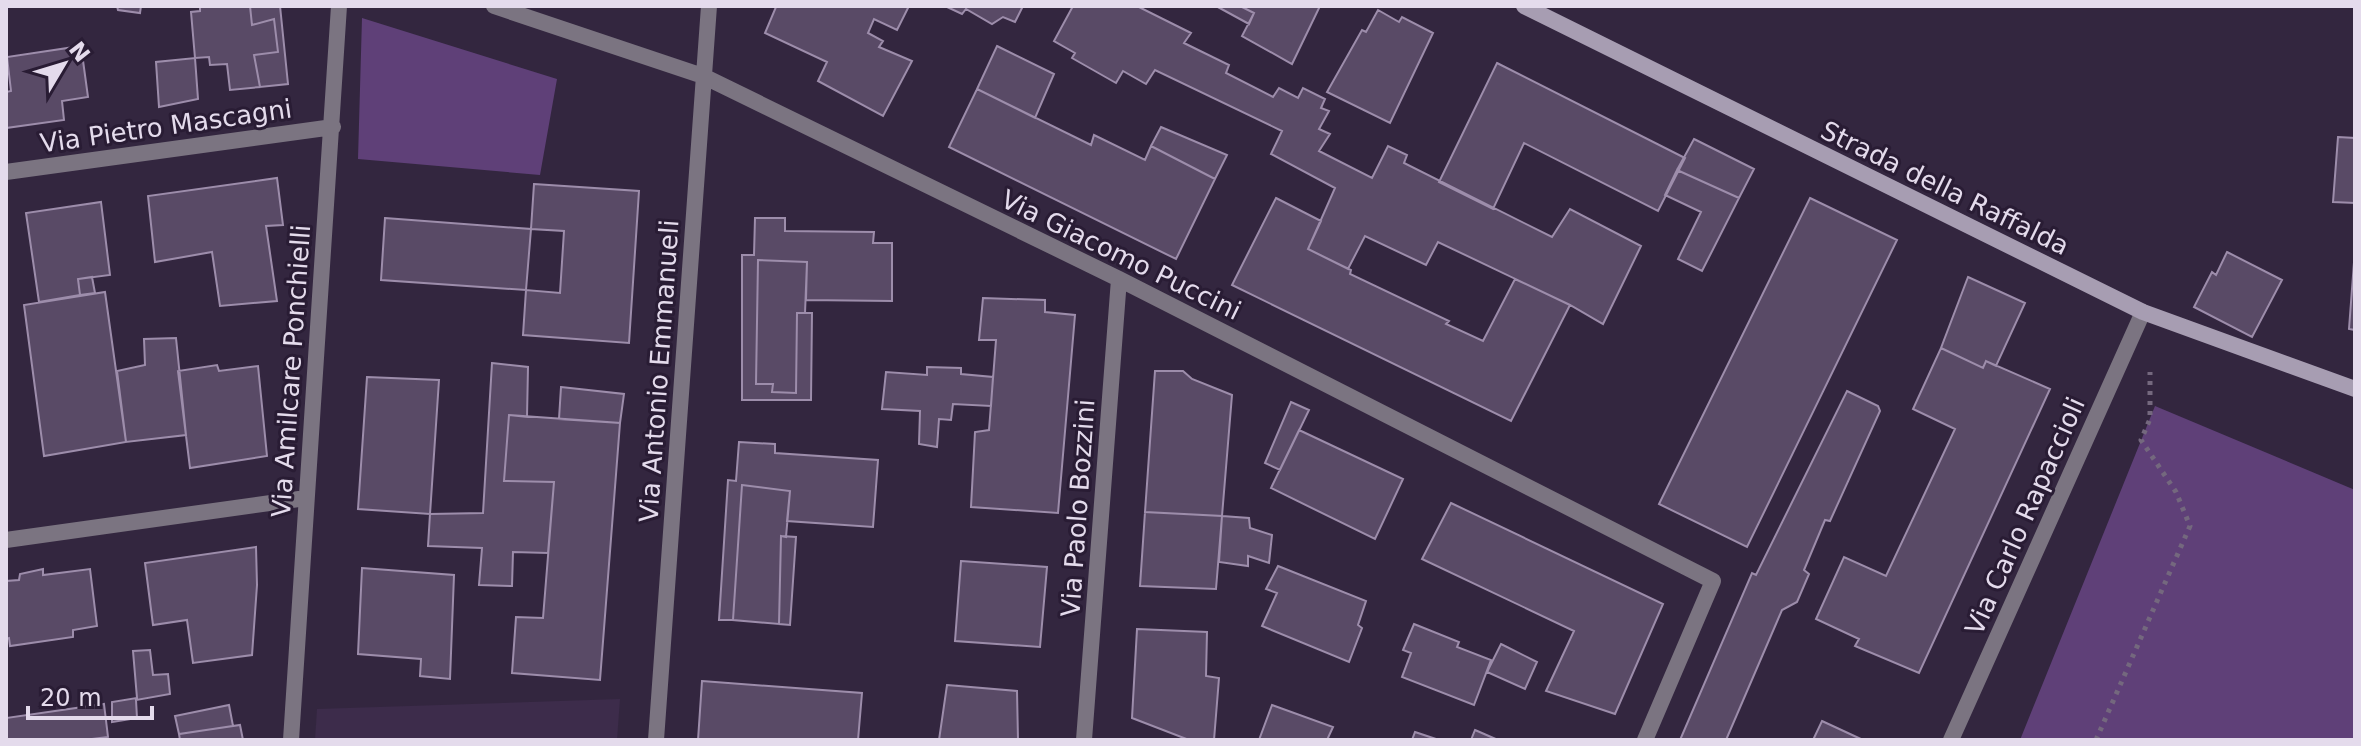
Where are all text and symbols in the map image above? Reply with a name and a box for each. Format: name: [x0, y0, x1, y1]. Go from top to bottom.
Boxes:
north arrow: [24, 24, 104, 104]
text: N: [64, 37, 95, 67]
street label: Via Pietro Mascagni: [38, 93, 294, 159]
street label: Strada della Raffalda: [1816, 115, 2074, 261]
street label: Via Giacomo Puccini: [996, 184, 1246, 326]
street label: Via Antonio Emmanueli: [633, 219, 685, 523]
street label: Via Amilcare Ponchielli: [266, 224, 316, 518]
street label: Via Carlo Rapaccioli: [1959, 393, 2091, 639]
street label: Via Paolo Bozzini: [1055, 398, 1101, 618]
scale bar: [28, 670, 152, 720]
text: 20 m: [40, 684, 102, 712]

